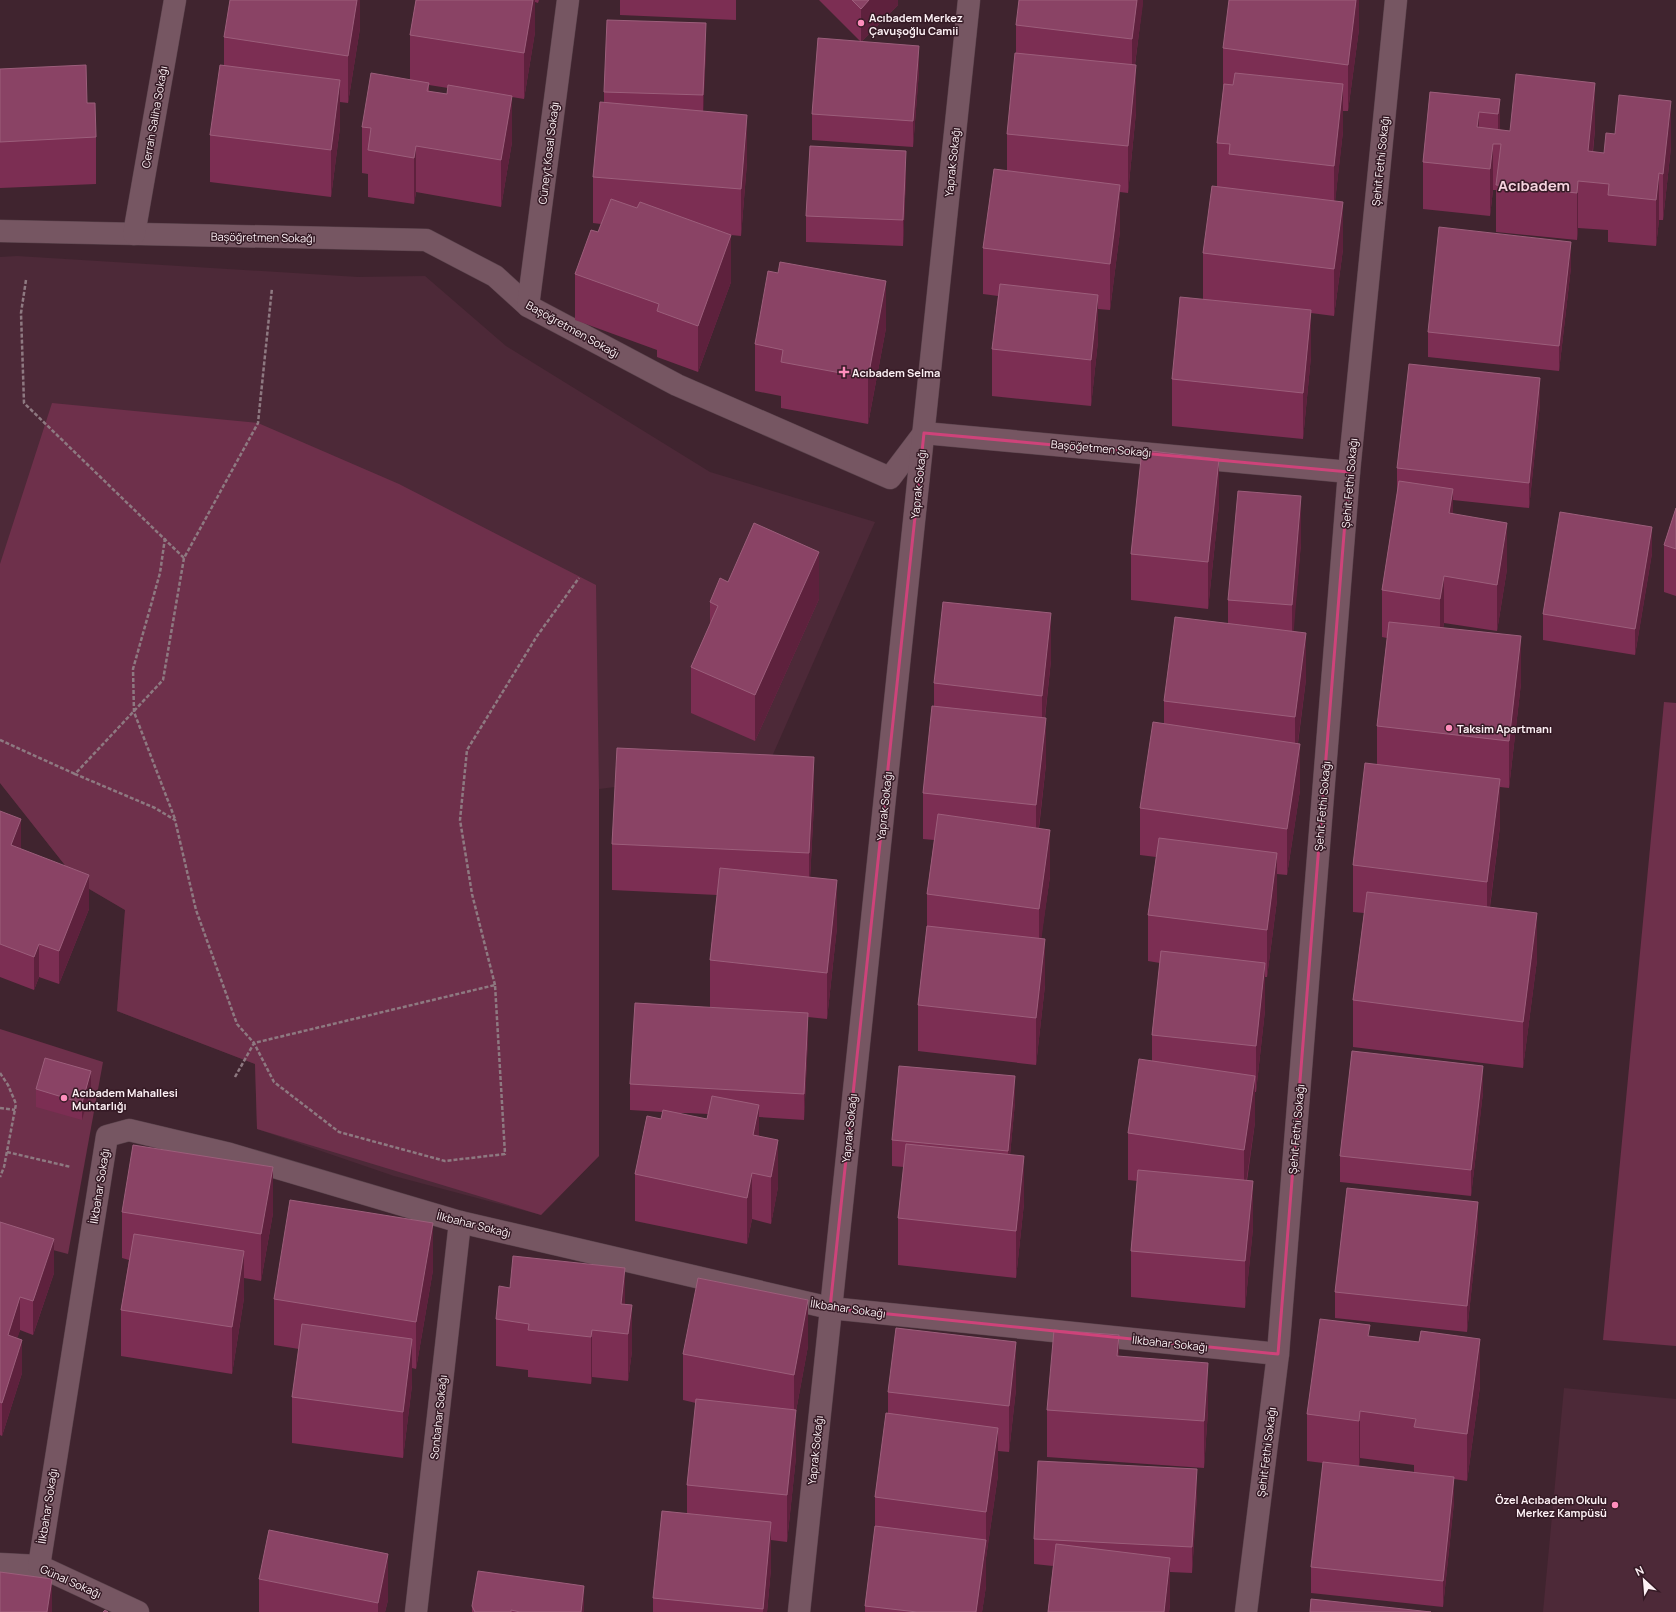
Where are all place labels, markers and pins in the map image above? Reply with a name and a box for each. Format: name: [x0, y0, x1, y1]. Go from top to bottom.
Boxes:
place label: Acıbadem Merkez Çavuşoğlu Camii: [869, 10, 963, 38]
marker: Acıbadem Merkez Çavuşoğlu Camii: [856, 18, 866, 28]
place label: Acıbadem Selma: [852, 365, 940, 380]
marker: Acıbadem Selma: [839, 367, 849, 377]
place label: Taksim Apartmanı: [1457, 721, 1552, 736]
marker: Taksim Apartmanı: [1444, 723, 1454, 733]
place label: Acıbadem Mahallesi Muhtarlığı: [72, 1085, 178, 1113]
marker: Acıbadem Mahallesi Muhtarlığı: [59, 1093, 69, 1103]
place label: Özel Acıbadem Okulu Merkez Kampüsü: [1495, 1492, 1607, 1520]
marker: Özel Acıbadem Okulu Merkez Kampüsü: [1610, 1500, 1620, 1510]

